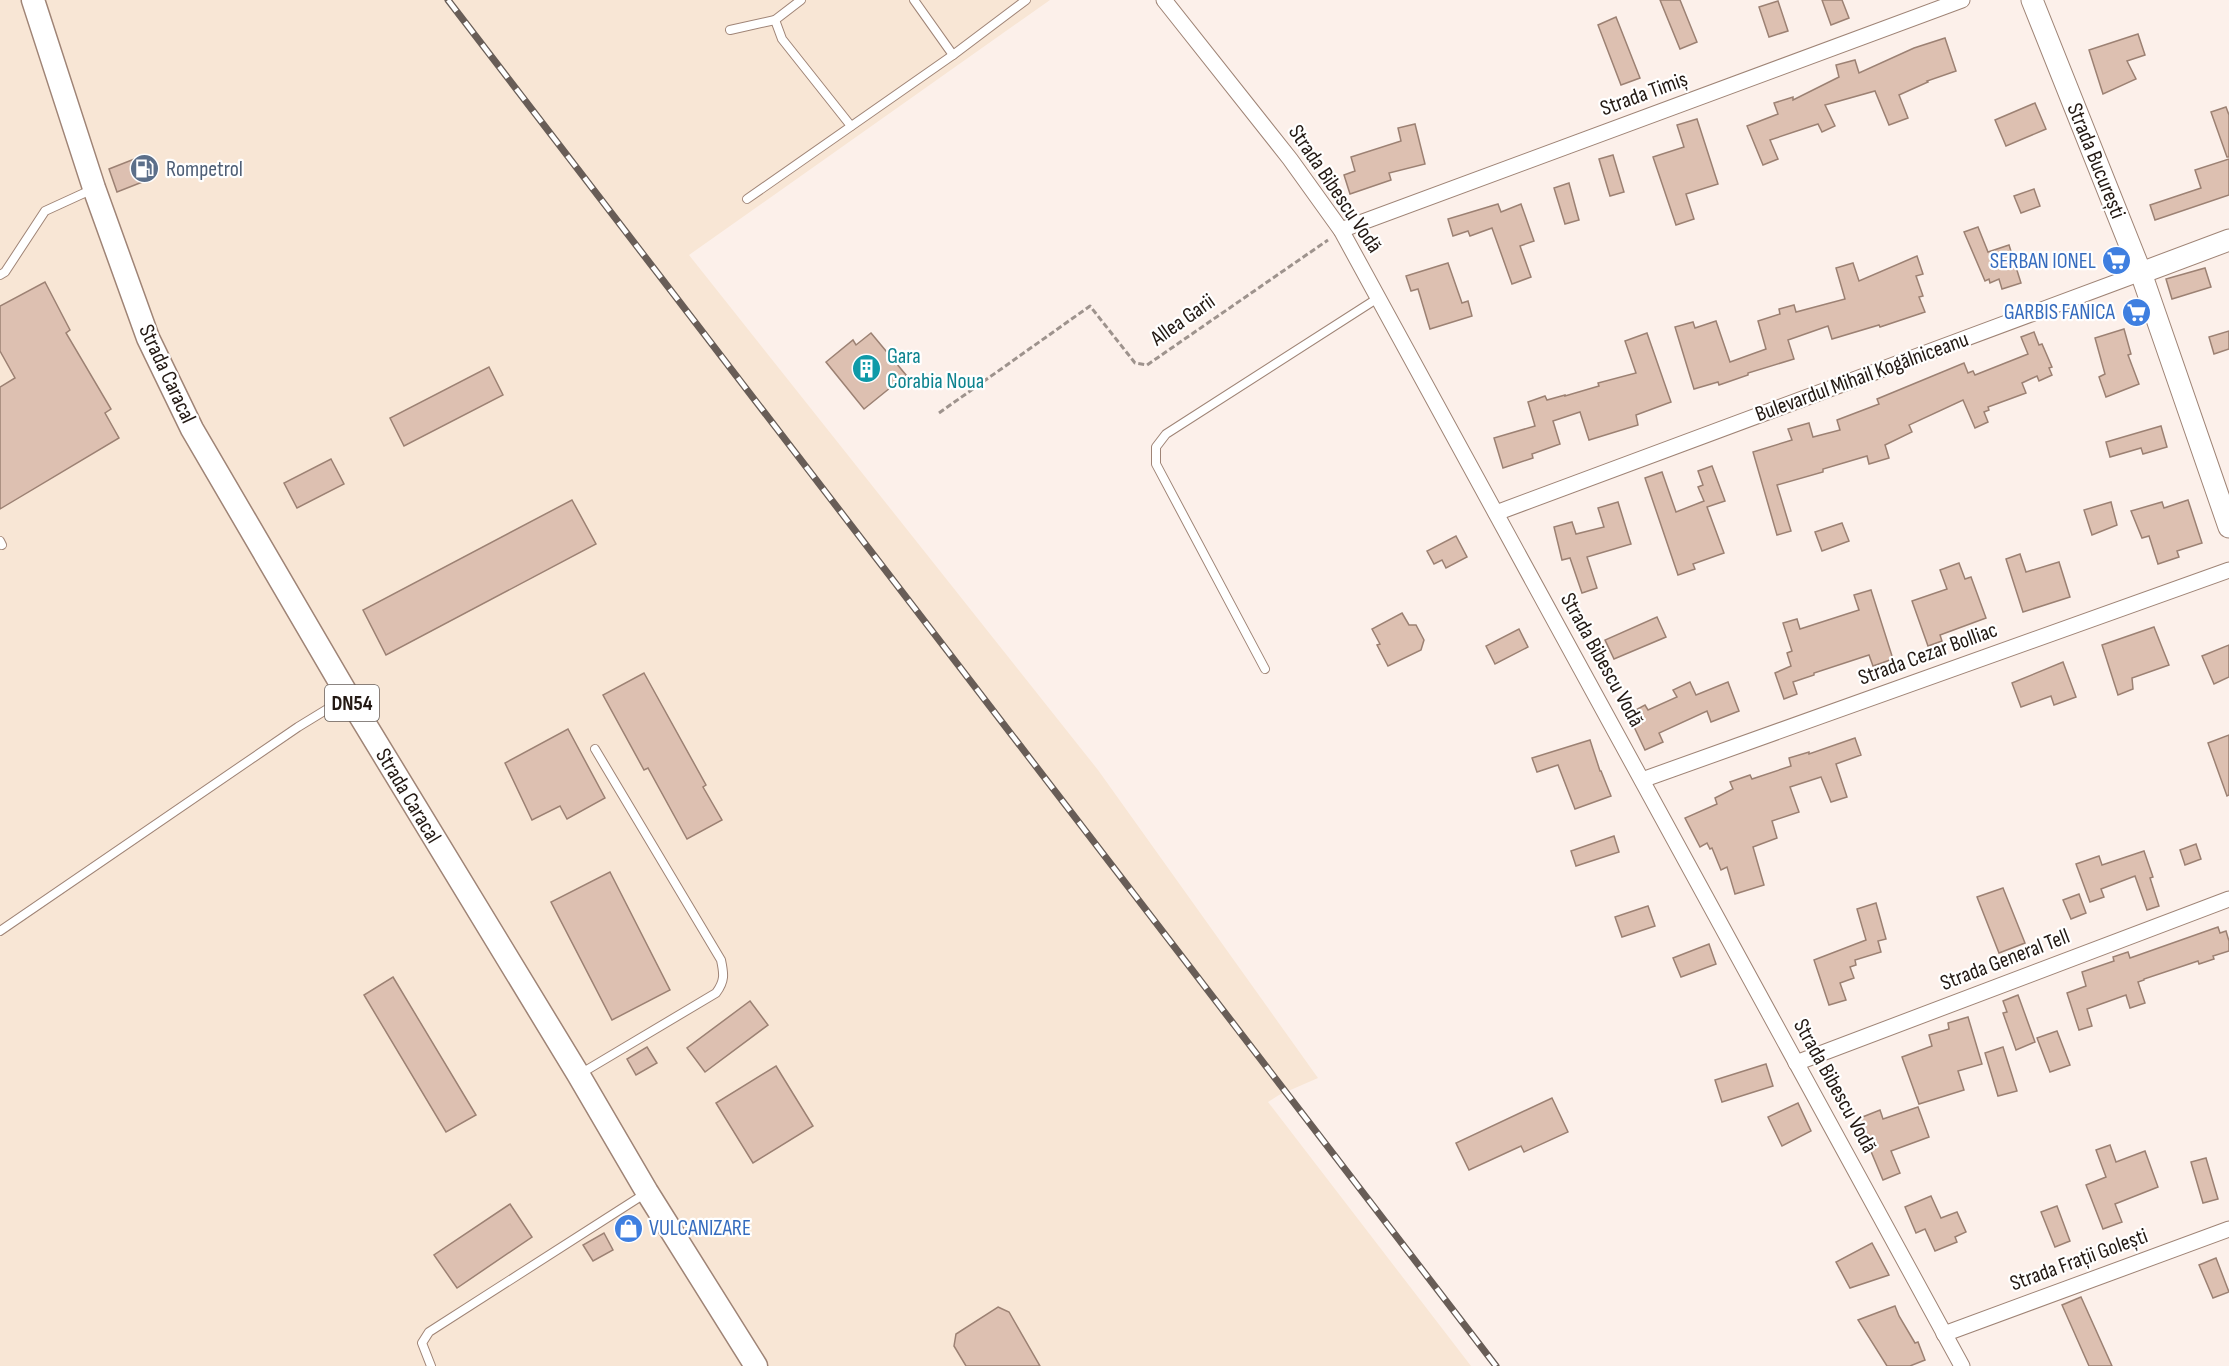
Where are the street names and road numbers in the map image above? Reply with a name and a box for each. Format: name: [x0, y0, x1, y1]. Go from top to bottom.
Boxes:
street label: Strada Timiș: [1597, 66, 1691, 122]
street label: Strada București: [2061, 99, 2131, 223]
street label: Strada Bibescu Vodă: [1282, 120, 1388, 258]
street label: Allea Garii: [1145, 288, 1220, 352]
street label: Strada Caracal: [132, 320, 202, 428]
street label: Bulevardul Mihail Kogălniceanu: [1752, 326, 1972, 428]
street label: Strada Bibescu Vodă: [1554, 588, 1650, 732]
street label: Strada Cezar Bolliac: [1855, 616, 2001, 692]
road number: DN54: [325, 685, 379, 721]
street label: Strada Caracal: [369, 744, 447, 848]
street label: Strada General Tell: [1937, 923, 2073, 997]
street label: Strada Bibescu Vodă: [1787, 1014, 1883, 1158]
street label: Strada Frații Golești: [2006, 1223, 2152, 1297]

